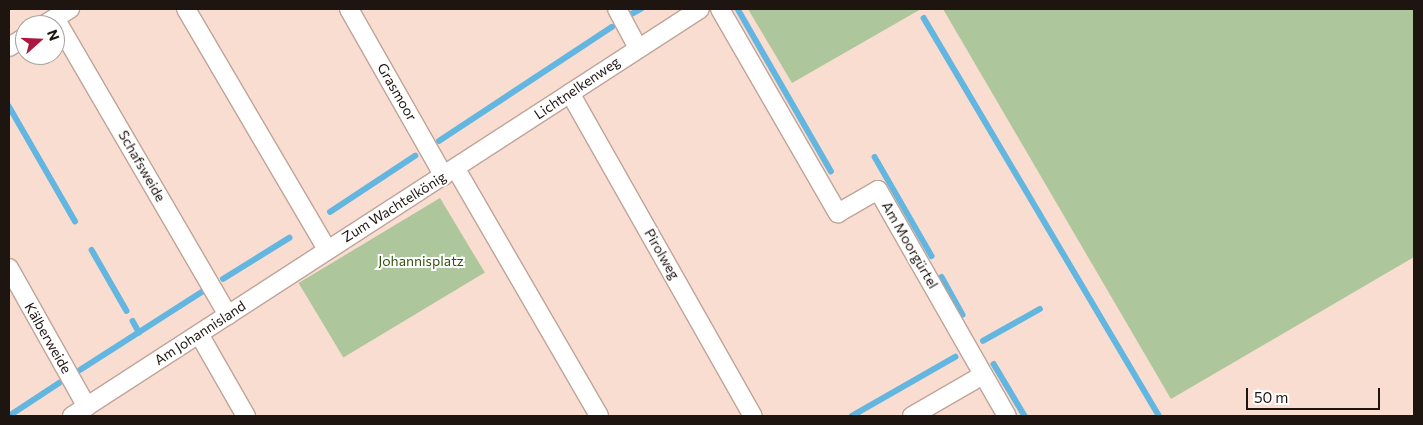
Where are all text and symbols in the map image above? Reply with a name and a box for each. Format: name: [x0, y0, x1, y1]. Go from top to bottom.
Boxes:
north arrow: [15, 15, 65, 65]
text: N: [44, 27, 63, 43]
street label: Lichtnelkenweg: [531, 53, 623, 123]
street label: Grasmoor: [374, 60, 420, 124]
street label: Schafsweide: [115, 127, 169, 205]
street label: Zum Wachtelkönig: [339, 168, 449, 246]
street label: Am Moorgürtel: [878, 198, 942, 292]
street label: Pirolweg: [641, 226, 683, 282]
park label: Johannisplatz: [378, 253, 464, 269]
street label: Am Johannisland: [151, 297, 249, 369]
street label: Kälberweide: [21, 300, 75, 376]
scale bar: [1248, 378, 1382, 410]
text: 50 m: [1254, 388, 1288, 406]

